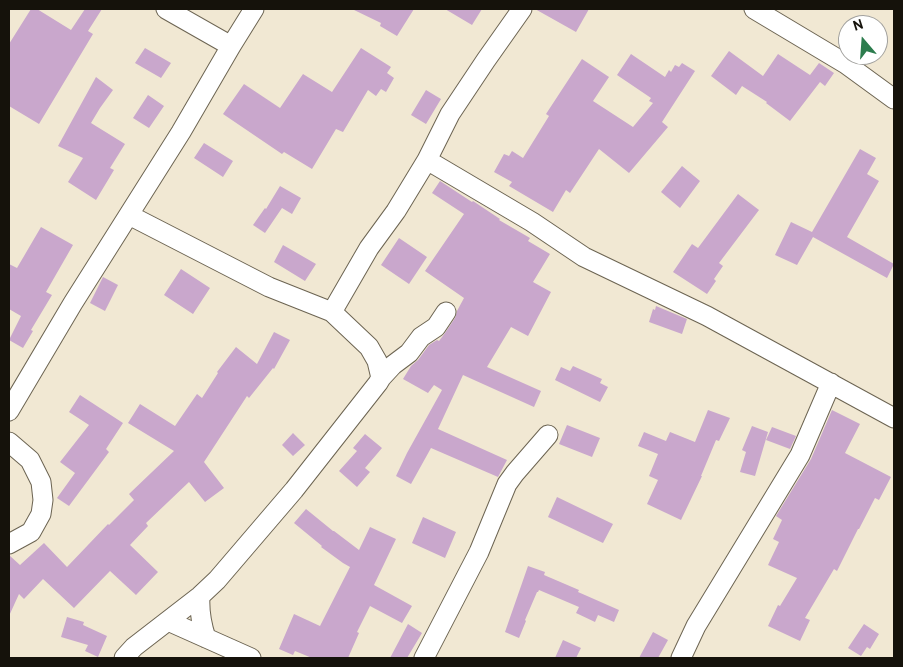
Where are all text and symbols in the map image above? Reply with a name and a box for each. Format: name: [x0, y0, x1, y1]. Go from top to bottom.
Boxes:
north arrow: [838, 15, 888, 65]
text: N: [851, 17, 866, 36]

